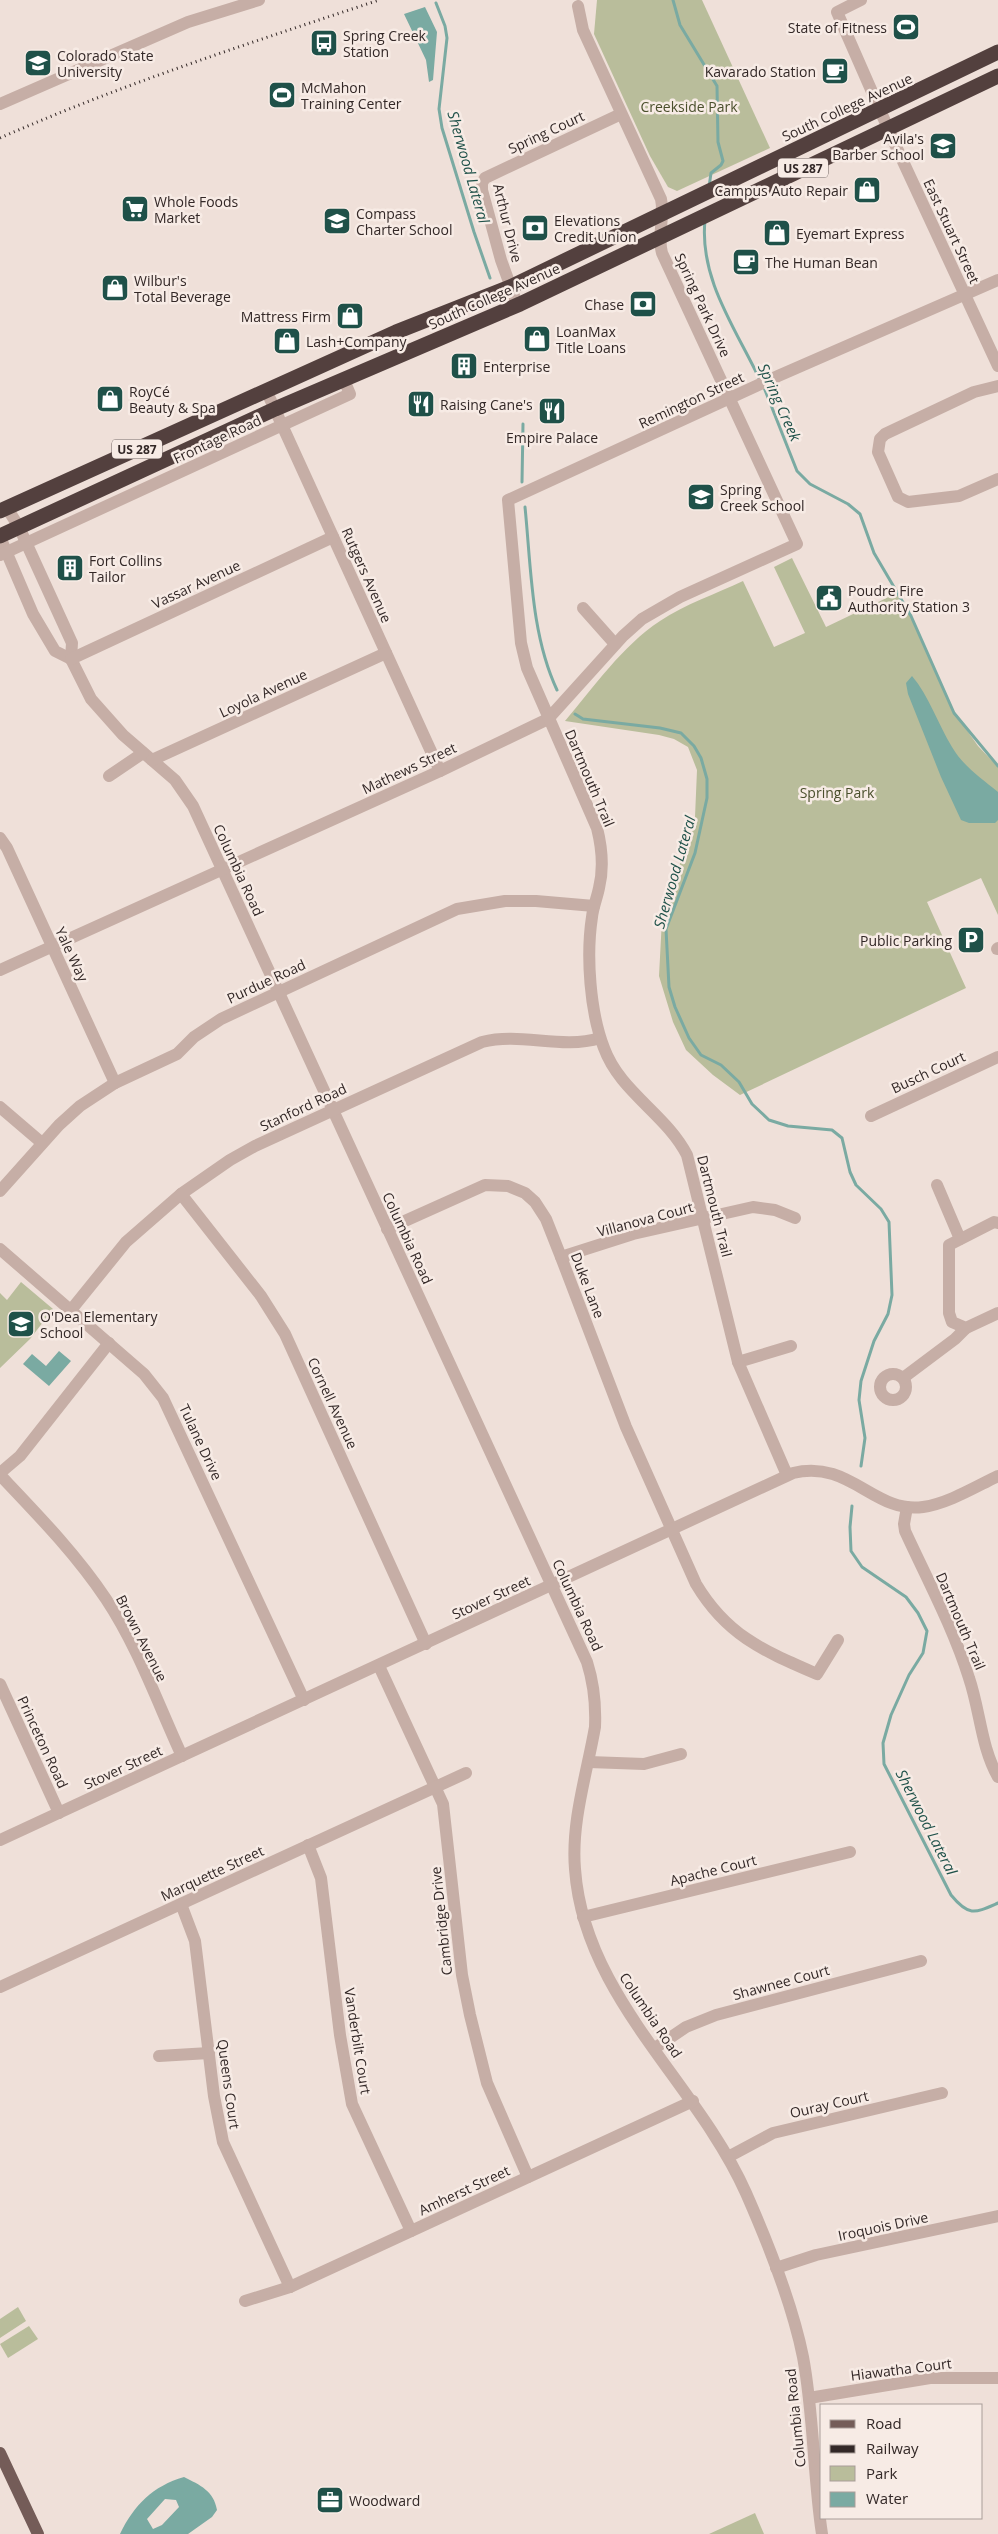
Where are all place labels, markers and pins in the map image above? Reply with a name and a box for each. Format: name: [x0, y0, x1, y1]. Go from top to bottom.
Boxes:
sports icon: State of Fitness: [891, 12, 921, 42]
place label: State of Fitness: [788, 18, 887, 37]
place label: Spring Creek Station: [343, 26, 427, 61]
bus stop icon: Spring Creek Station: [309, 28, 339, 58]
place label: Colorado State University: [57, 46, 154, 81]
school or university icon: Colorado State University: [23, 48, 53, 78]
cafe icon: Kavarado Station: [820, 56, 850, 86]
place label: Kavarado Station: [705, 62, 816, 81]
place label: McMahon Training Center: [301, 78, 402, 113]
sports icon: McMahon Training Center: [267, 80, 297, 110]
place label: Avila's Barber School: [832, 129, 924, 164]
school or university icon: Avila's Barber School: [928, 131, 958, 161]
shop icon: Campus Auto Repair: [852, 175, 882, 205]
place label: Campus Auto Repair: [714, 181, 848, 200]
place label: Whole Foods Market: [154, 192, 239, 227]
supermarket icon: Whole Foods Market: [120, 194, 150, 224]
place label: Compass Charter School: [356, 204, 452, 239]
school or university icon: Compass Charter School: [322, 206, 352, 236]
place label: Elevations Credit Union: [554, 211, 636, 246]
bank icon: Elevations Credit Union: [520, 213, 550, 243]
shop icon: Eyemart Express: [762, 218, 792, 248]
place label: Eyemart Express: [796, 224, 905, 243]
cafe icon: The Human Bean: [731, 247, 761, 277]
place label: The Human Bean: [765, 253, 878, 272]
place label: Wilbur's Total Beverage: [134, 271, 231, 306]
shop icon: Wilbur's Total Beverage: [100, 273, 130, 303]
bank icon: Chase: [628, 289, 658, 319]
place label: Chase: [584, 295, 624, 314]
shop icon: Mattress Firm: [335, 301, 365, 331]
place label: Mattress Firm: [241, 307, 331, 326]
place label: LoanMax Title Loans: [556, 322, 626, 357]
shop icon: LoanMax Title Loans: [522, 324, 552, 354]
shop icon: Lash+Company: [272, 326, 302, 356]
place label: Lash+Company: [306, 332, 407, 351]
building icon: Enterprise: [449, 351, 479, 381]
place label: Enterprise: [483, 357, 550, 376]
place label: RoyCé Beauty & Spa: [129, 382, 216, 417]
shop icon: RoyCé Beauty & Spa: [95, 384, 125, 414]
restaurant icon: Raising Cane's: [406, 389, 436, 419]
place label: Raising Cane's: [440, 395, 533, 414]
restaurant icon: Empire Palace: [537, 396, 567, 426]
place label: Empire Palace: [506, 428, 598, 447]
place label: Spring Creek School: [720, 480, 805, 515]
school or university icon: Spring Creek School: [686, 482, 716, 512]
place label: Fort Collins Tailor: [89, 551, 162, 586]
building icon: Fort Collins Tailor: [55, 553, 85, 583]
place label: Poudre Fire Authority Station 3: [848, 581, 970, 616]
public building icon: Poudre Fire Authority Station 3: [814, 583, 844, 613]
parking icon: Public Parking: [956, 925, 986, 955]
place label: Public Parking: [860, 931, 952, 950]
place label: O'Dea Elementary School: [40, 1307, 158, 1342]
school or university icon: O'Dea Elementary School: [6, 1309, 36, 1339]
office icon: Woodward: [315, 2485, 345, 2515]
place label: Woodward: [349, 2491, 420, 2510]

